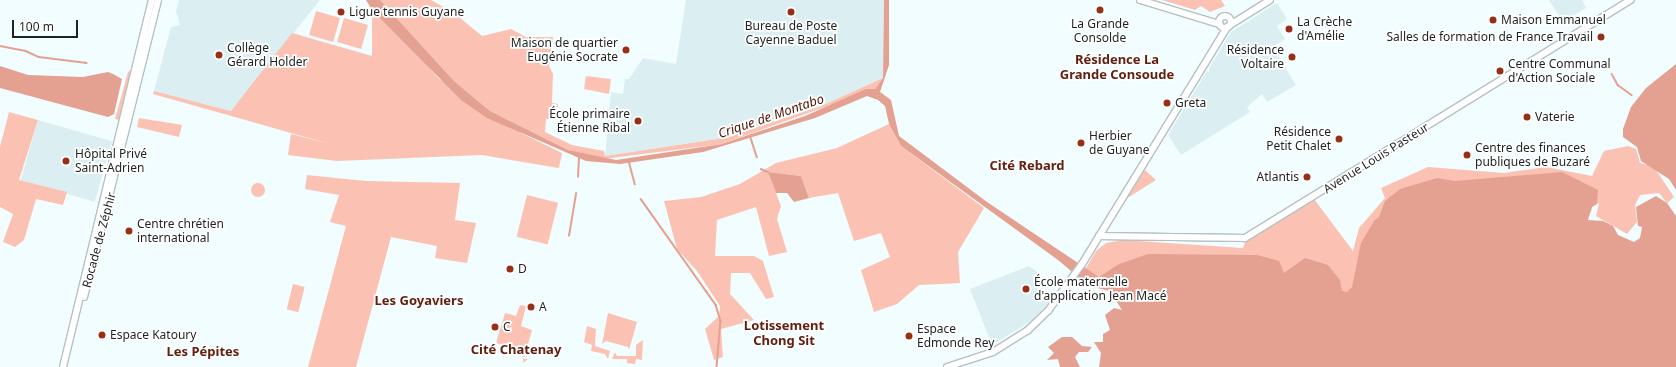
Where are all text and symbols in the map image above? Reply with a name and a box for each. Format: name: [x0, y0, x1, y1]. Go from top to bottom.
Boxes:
place label: Ligue tennis Guyane: [349, 5, 464, 19]
marker: La Grande Consolde: [1095, 5, 1105, 15]
marker: Ligue tennis Guyane: [336, 7, 346, 17]
marker: Bureau de Poste Cayenne Baduel: [786, 7, 796, 17]
scale bar: [14, 12, 80, 38]
place label: Maison Emmanuel: [1501, 13, 1606, 27]
place label: La Crèche d'Amélie: [1297, 15, 1352, 43]
marker: Maison Emmanuel: [1488, 15, 1498, 25]
place label: La Grande Consolde: [1071, 17, 1129, 45]
text: 100 m: [19, 18, 54, 35]
place label: Bureau de Poste Cayenne Baduel: [745, 19, 837, 47]
marker: La Crèche d'Amélie: [1284, 24, 1294, 34]
place label: Salles de formation de France Travail: [1387, 30, 1593, 44]
marker: Salles de formation de France Travail: [1596, 32, 1606, 42]
place label: Maison de quartier Eugénie Socrate: [511, 36, 618, 64]
place label: Collège Gérard Holder: [227, 41, 308, 69]
place label: Résidence Voltaire: [1227, 43, 1284, 71]
marker: Maison de quartier Eugénie Socrate: [621, 45, 631, 55]
marker: Collège Gérard Holder: [214, 50, 224, 60]
district label: Résidence La Grande Consoude: [1060, 52, 1174, 83]
marker: Résidence Voltaire: [1287, 52, 1297, 62]
place label: Centre Communal d'Action Sociale: [1508, 57, 1611, 85]
marker: Centre Communal d'Action Sociale: [1495, 66, 1505, 76]
water label: Crique de Montabo: [716, 91, 826, 141]
place label: Greta: [1175, 96, 1206, 110]
marker: Greta: [1162, 98, 1172, 108]
place label: École primaire Étienne Ribal: [549, 107, 630, 135]
place label: Vaterie: [1535, 110, 1575, 124]
marker: Vaterie: [1522, 112, 1532, 122]
marker: École primaire Étienne Ribal: [633, 116, 643, 126]
street label: Avenue Louis Pasteur: [1321, 120, 1431, 196]
place label: Résidence Petit Chalet: [1266, 125, 1331, 153]
place label: Herbier de Guyane: [1089, 129, 1149, 157]
marker: Résidence Petit Chalet: [1334, 134, 1344, 144]
marker: Herbier de Guyane: [1076, 138, 1086, 148]
place label: Centre des finances publiques de Buzaré: [1475, 141, 1590, 169]
place label: Hôpital Privé Saint-Adrien: [75, 147, 147, 175]
marker: Centre des finances publiques de Buzaré: [1462, 150, 1472, 160]
marker: Hôpital Privé Saint-Adrien: [60, 155, 72, 167]
district label: Cité Rebard: [989, 157, 1065, 173]
place label: Atlantis: [1257, 170, 1299, 184]
marker: Atlantis: [1302, 172, 1312, 182]
street label: Rocade de Zéphir: [79, 191, 119, 289]
place label: Centre chrétien international: [137, 217, 224, 245]
marker: Centre chrétien international: [124, 226, 134, 236]
place label: D: [518, 262, 527, 276]
marker: D: [505, 264, 515, 274]
place label: École maternelle d'application Jean Macé: [1034, 275, 1166, 303]
marker: École maternelle d'application Jean Macé: [1021, 284, 1031, 294]
district label: Les Goyaviers: [375, 292, 463, 308]
place label: A: [539, 300, 547, 314]
marker: A: [526, 302, 536, 312]
district label: Lotissement Chong Sit: [744, 318, 824, 349]
place label: C: [503, 320, 511, 334]
marker: C: [490, 322, 500, 332]
place label: Espace Edmonde Rey: [917, 322, 994, 350]
place label: Espace Katoury: [110, 328, 196, 342]
marker: Espace Katoury: [97, 330, 107, 340]
marker: Espace Edmonde Rey: [904, 331, 914, 341]
district label: Cité Chatenay: [471, 341, 561, 357]
district label: Les Pépites: [167, 343, 239, 359]

